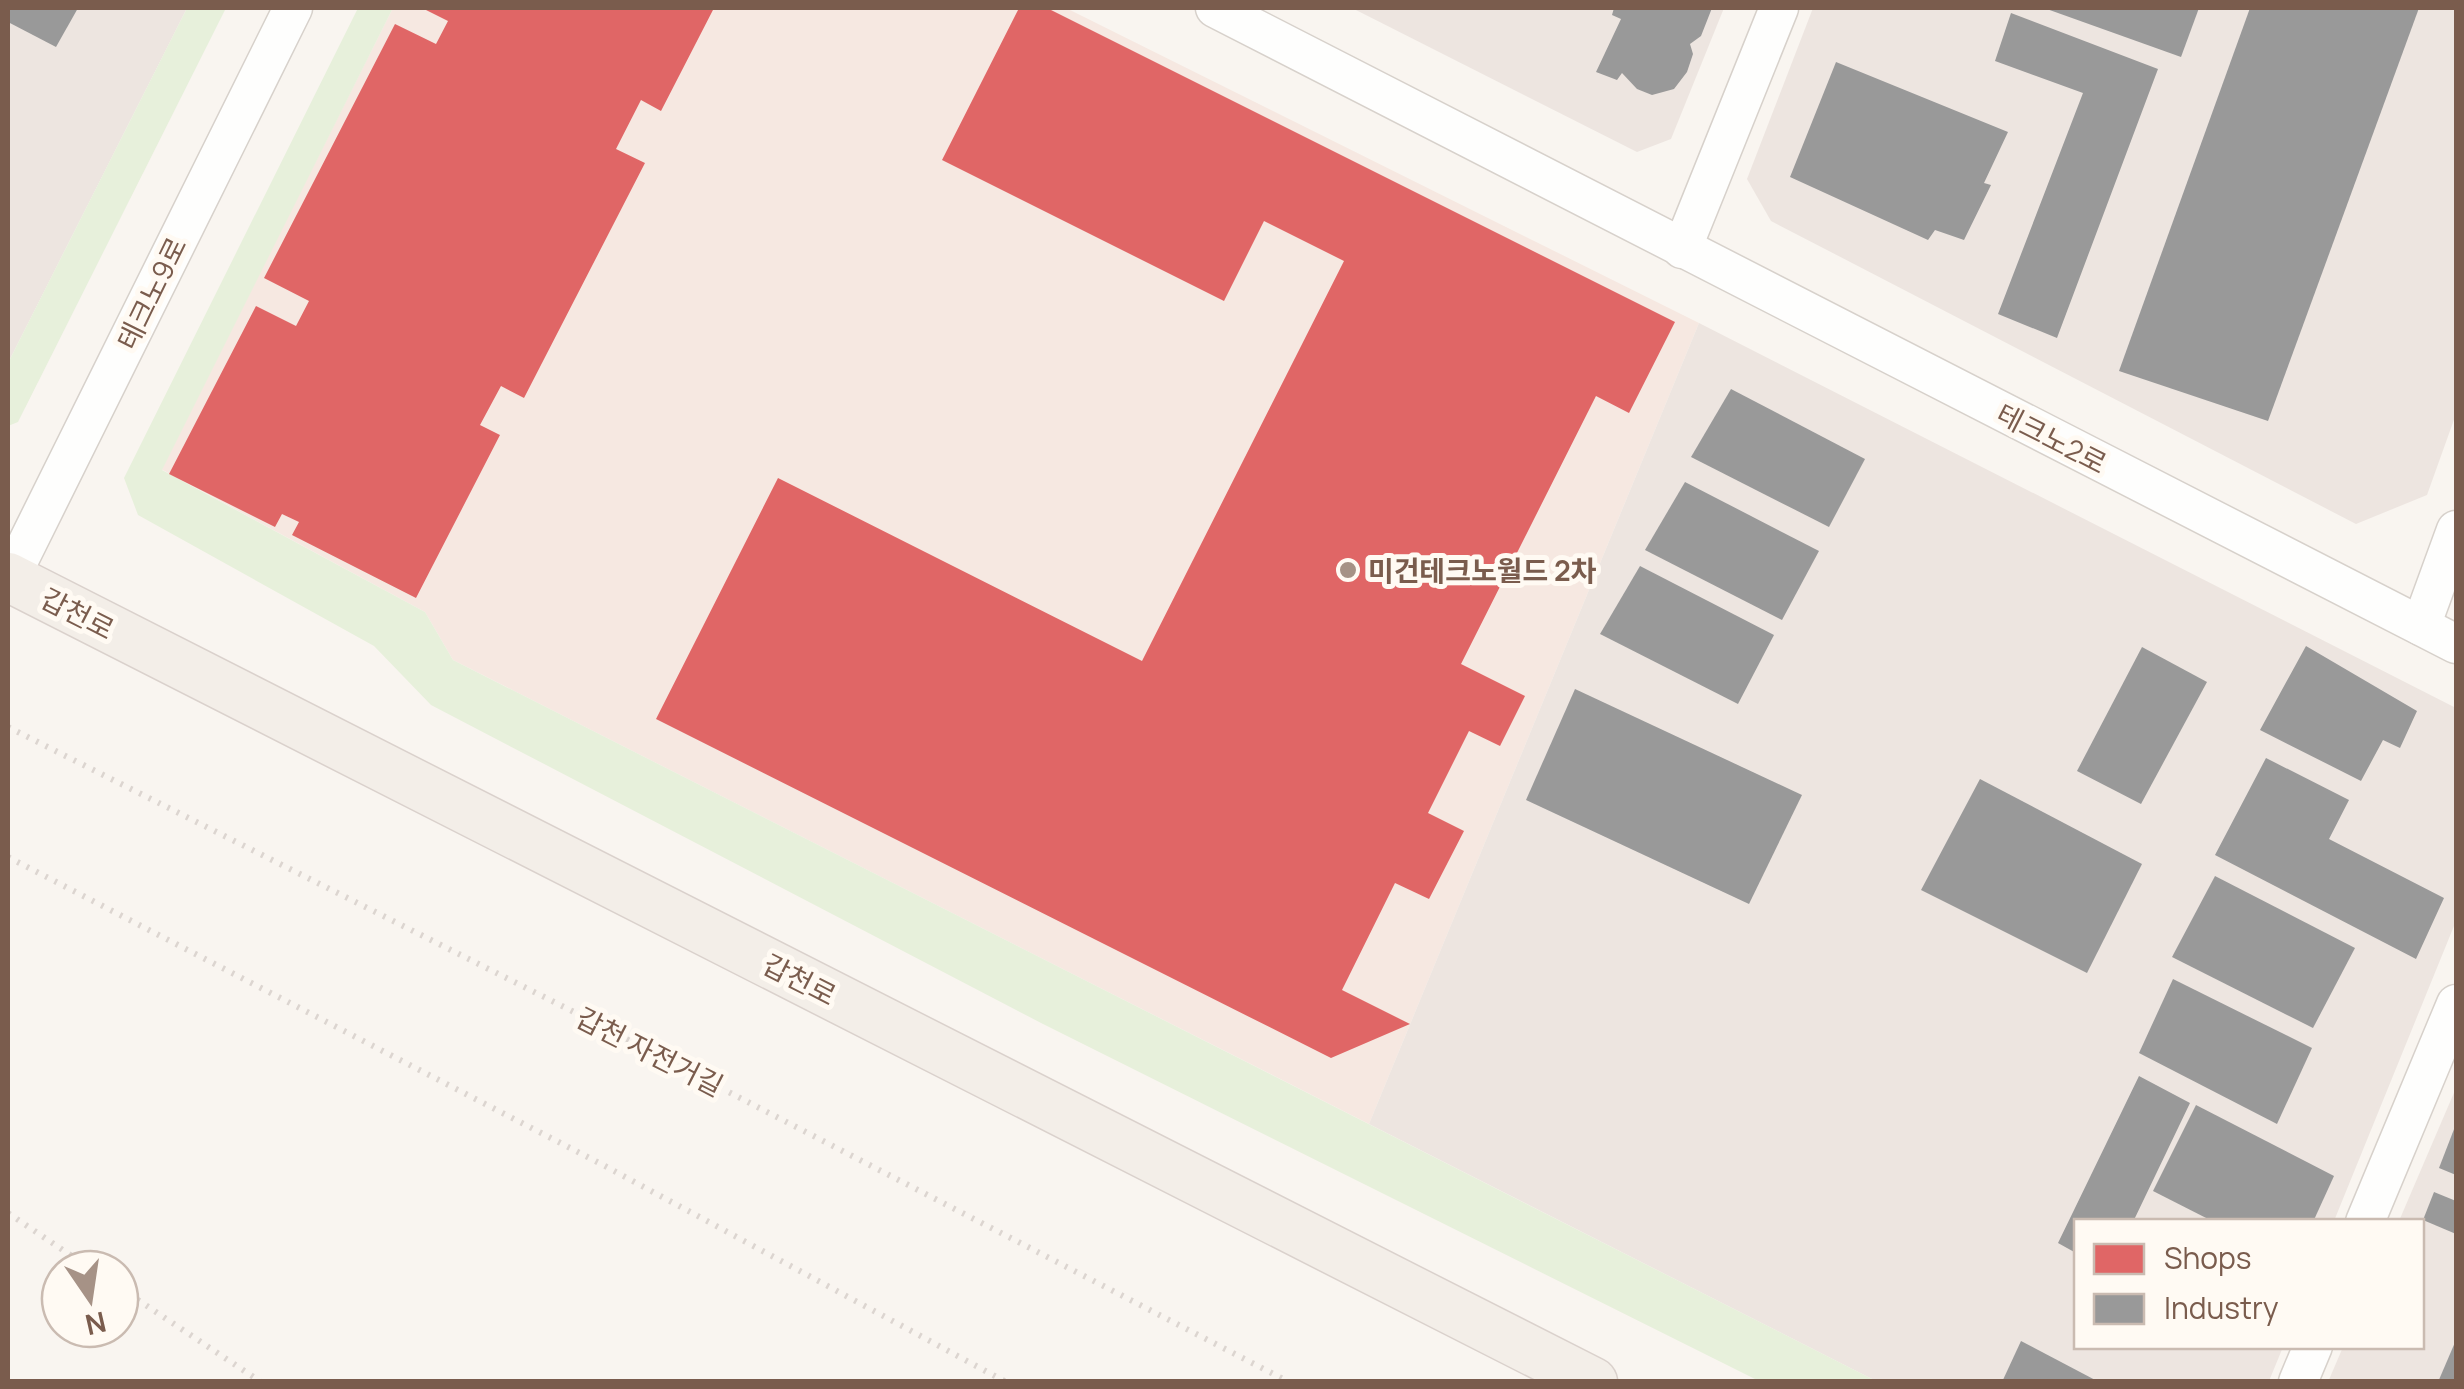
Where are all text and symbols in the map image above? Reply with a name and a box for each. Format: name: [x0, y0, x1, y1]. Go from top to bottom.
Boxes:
street label: 테크노9로: [108, 231, 194, 355]
street label: 테크노2로: [1990, 394, 2114, 482]
place label: 미건테크노월드 2차: [1368, 551, 1597, 589]
marker: 미건테크노월드 2차: [1337, 559, 1359, 581]
street label: 갑천로: [35, 579, 121, 647]
street label: 갑천로: [757, 945, 843, 1013]
street label: 갑천 자전거길: [570, 998, 730, 1104]
legend: [2074, 1219, 2424, 1349]
text: Shops: [2164, 1237, 2251, 1278]
north arrow: [40, 1249, 140, 1349]
text: Industry: [2164, 1287, 2279, 1328]
text: N: [82, 1304, 110, 1345]

